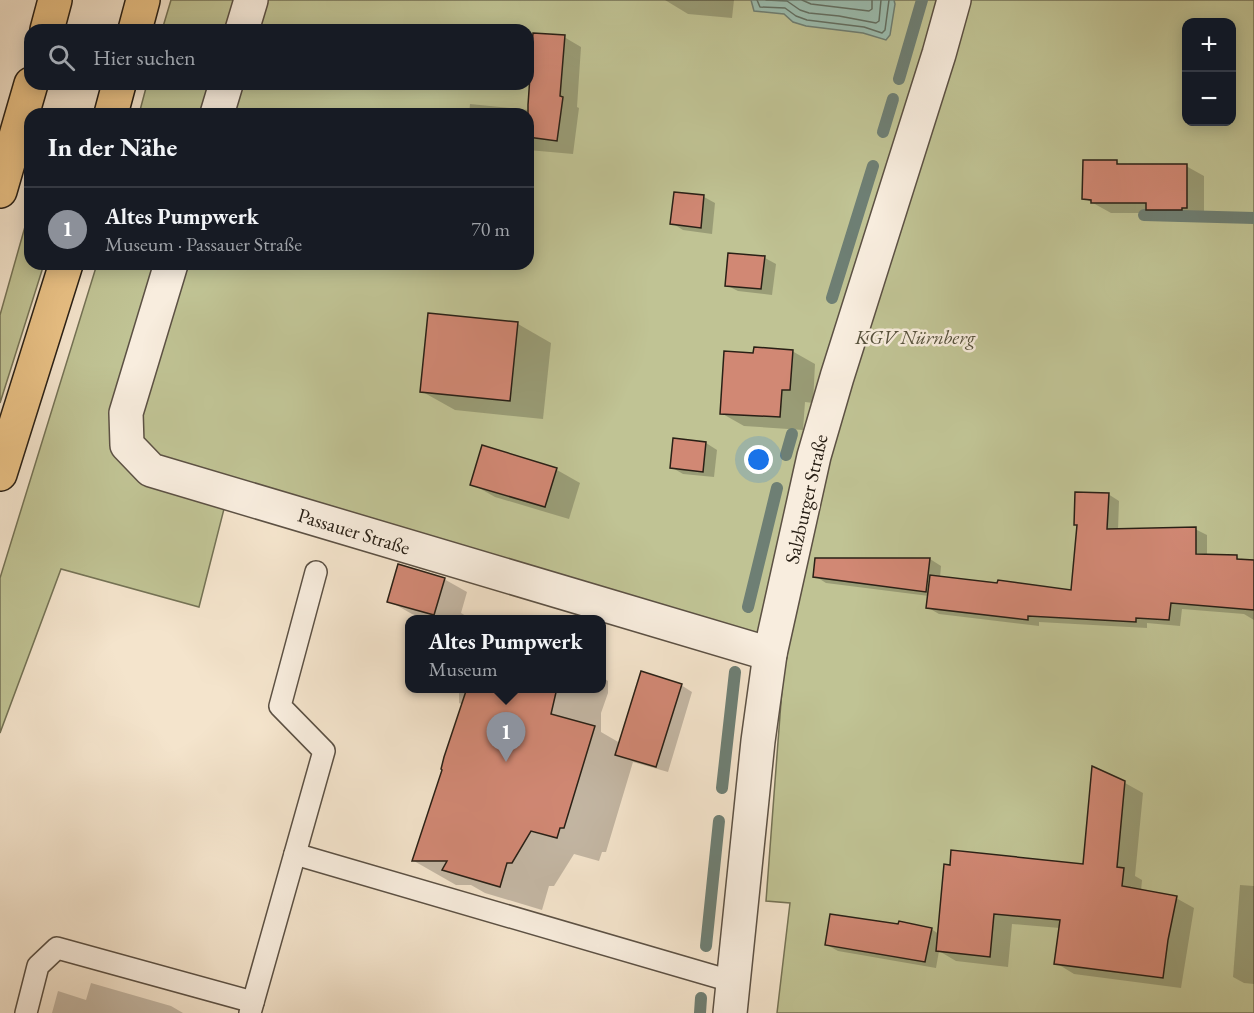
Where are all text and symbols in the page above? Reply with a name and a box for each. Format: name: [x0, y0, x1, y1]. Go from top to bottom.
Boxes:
map controls: [1182, 18, 1236, 126]
button: +: [1182, 18, 1236, 72]
search box: [24, 24, 534, 90]
icon: search: [45, 41, 78, 74]
text: Hier suchen: [93, 43, 196, 72]
button: −: [1182, 72, 1236, 126]
text: In der Nähe: [48, 130, 177, 164]
text: Altes Pumpwerk: [105, 202, 259, 231]
text: 1: [62, 216, 73, 242]
text: 70 m: [471, 216, 510, 242]
text: Museum · Passauer Straße: [105, 231, 302, 257]
park label: KGV Nürnberg: [854, 324, 976, 350]
street label: Salzburger Straße: [778, 431, 834, 566]
your location: [744, 445, 773, 474]
street label: Passauer Straße: [295, 502, 413, 560]
popup: [405, 615, 606, 693]
text: Altes Pumpwerk: [429, 627, 582, 656]
text: Museum: [429, 656, 498, 682]
pin: 1: [486, 712, 526, 762]

